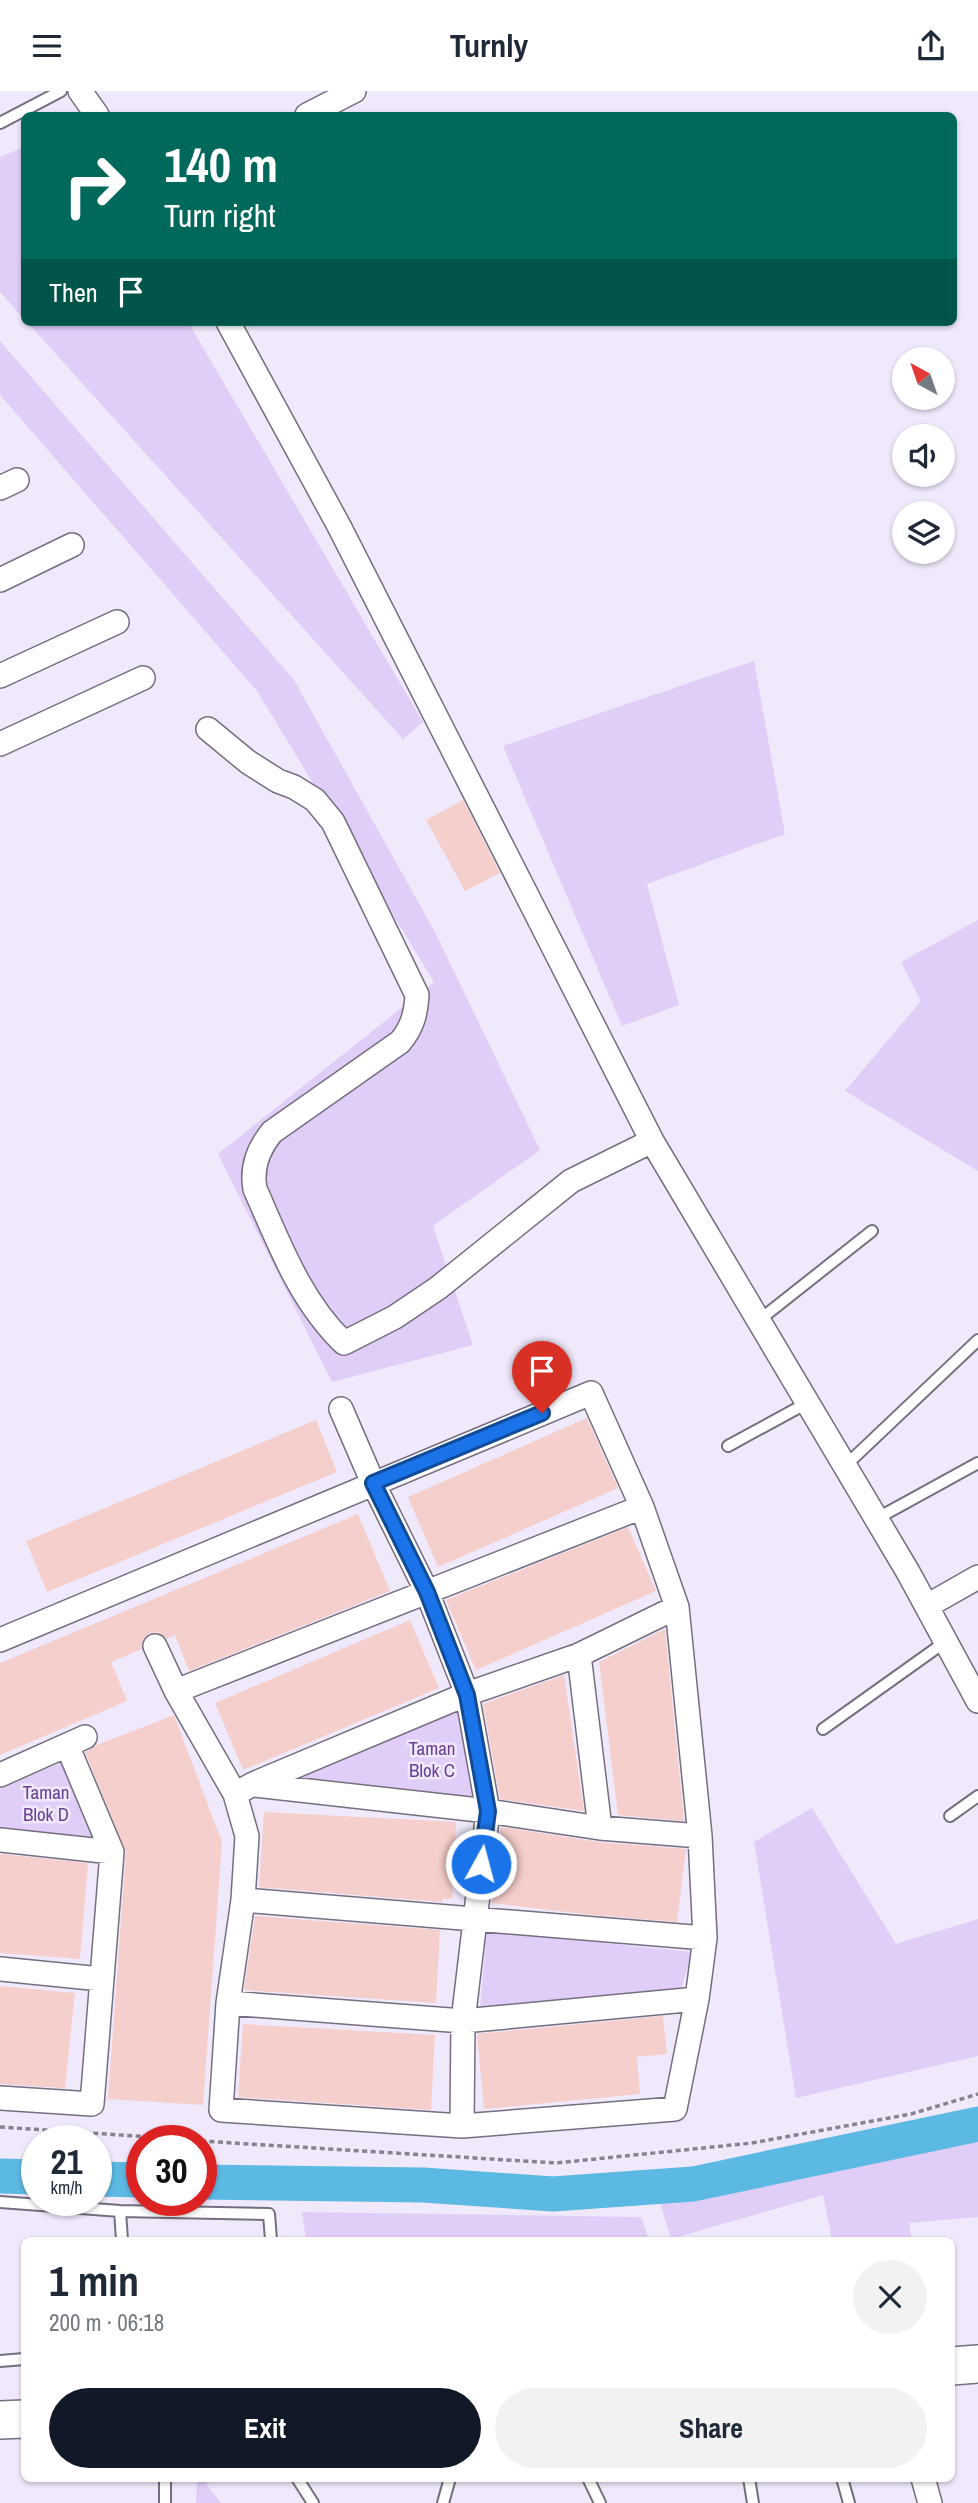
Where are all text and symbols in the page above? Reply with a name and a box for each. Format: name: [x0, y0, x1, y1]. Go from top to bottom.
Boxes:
text: Turnly: [450, 24, 528, 67]
icon: menu: [28, 27, 66, 65]
icon: share: [912, 27, 950, 65]
text: 140 m: [164, 131, 278, 197]
icon: right: [49, 140, 140, 231]
text: Turn right: [164, 194, 276, 237]
icon: arrive: [112, 273, 150, 311]
text: Then: [49, 275, 98, 310]
north arrow: [892, 347, 956, 409]
map controls: [892, 347, 955, 564]
button: sound: [892, 424, 955, 487]
button: layers: [892, 501, 955, 564]
pin: [512, 1341, 572, 1413]
icon: arrive: [523, 1352, 561, 1390]
park label: Taman Blok C: [408, 1735, 456, 1783]
park label: Taman Blok D: [22, 1779, 70, 1827]
position arrow: [444, 1827, 518, 1901]
speed limit sign: 30: [126, 2125, 217, 2216]
text: 21: [51, 2138, 82, 2185]
text: km/h: [51, 2175, 83, 2200]
text: 1 min: [49, 2253, 139, 2309]
button: close: [853, 2260, 927, 2334]
text: 200 m · 06:18: [49, 2307, 164, 2338]
button: Exit: [49, 2388, 481, 2468]
button: Share: [495, 2388, 927, 2468]

